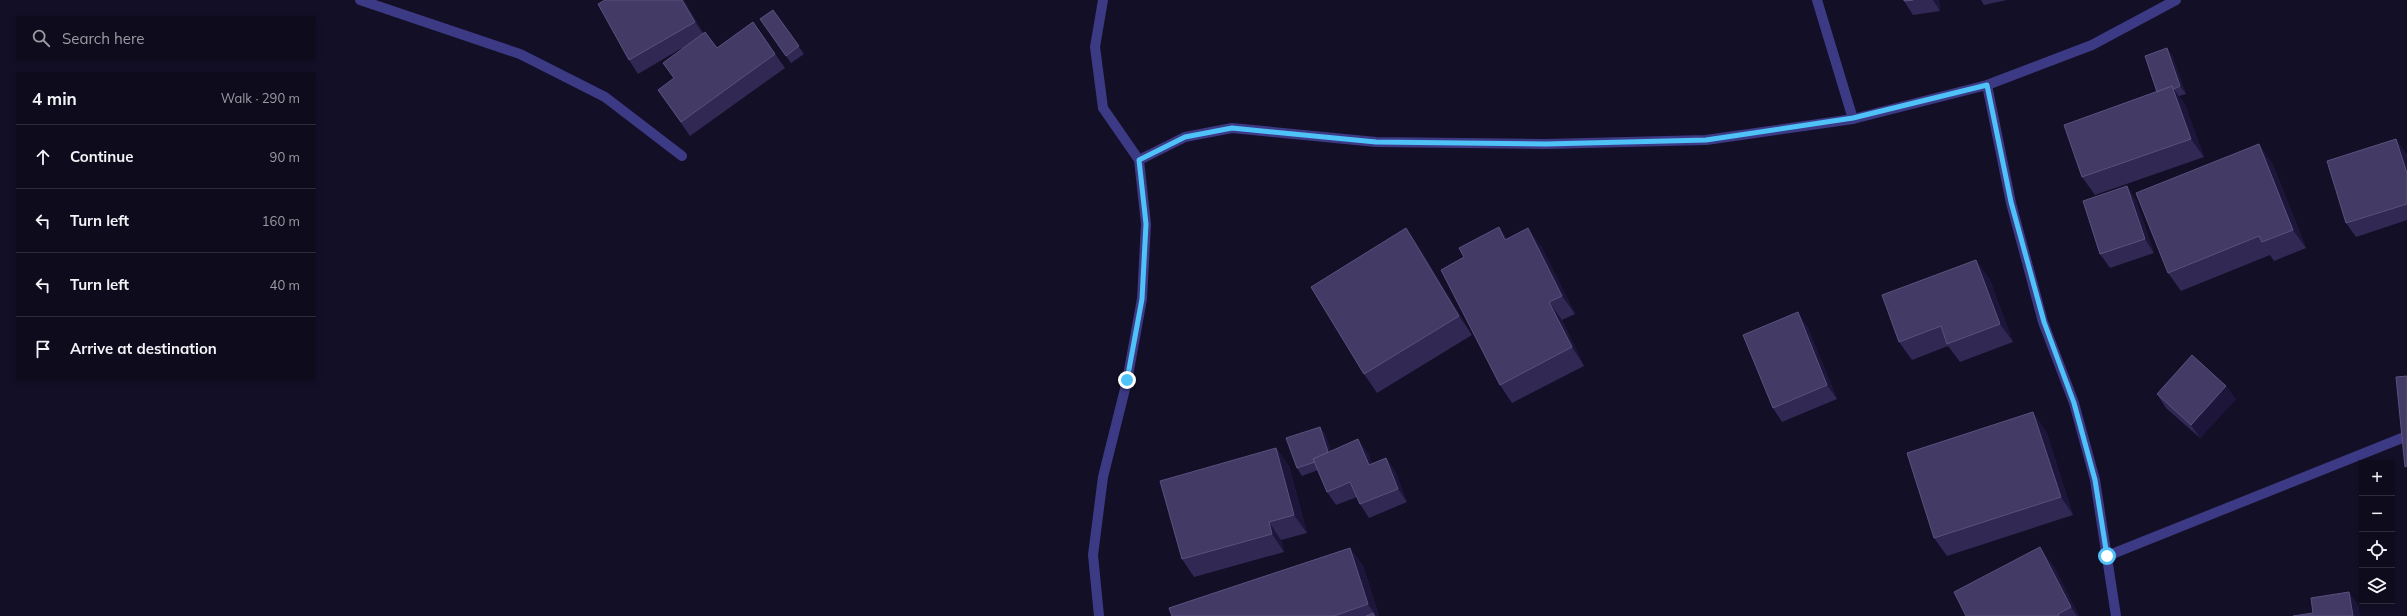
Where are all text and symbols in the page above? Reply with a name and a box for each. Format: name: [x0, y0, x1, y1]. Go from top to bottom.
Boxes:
search box: [16, 16, 316, 60]
icon: search: [30, 27, 52, 49]
text: Search here: [62, 29, 144, 48]
text: 4 min: [32, 88, 77, 109]
text: Walk · 290 m: [221, 90, 300, 106]
icon: ahead: [32, 146, 54, 168]
text: Continue: [70, 147, 133, 166]
text: 90 m: [270, 149, 300, 165]
icon: left: [32, 210, 54, 232]
text: Turn left: [70, 211, 129, 230]
text: 160 m: [262, 213, 300, 229]
icon: left: [32, 274, 54, 296]
text: Turn left: [70, 275, 129, 294]
text: 40 m: [270, 277, 300, 293]
icon: arrive: [32, 338, 54, 360]
text: Arrive at destination: [70, 339, 217, 358]
route end: [1118, 371, 1136, 389]
map controls: [2359, 460, 2395, 604]
button: +: [2359, 460, 2395, 496]
button: −: [2359, 496, 2395, 532]
button: locate: [2359, 532, 2395, 568]
route start: [2098, 547, 2116, 565]
button: layers: [2359, 568, 2395, 604]

